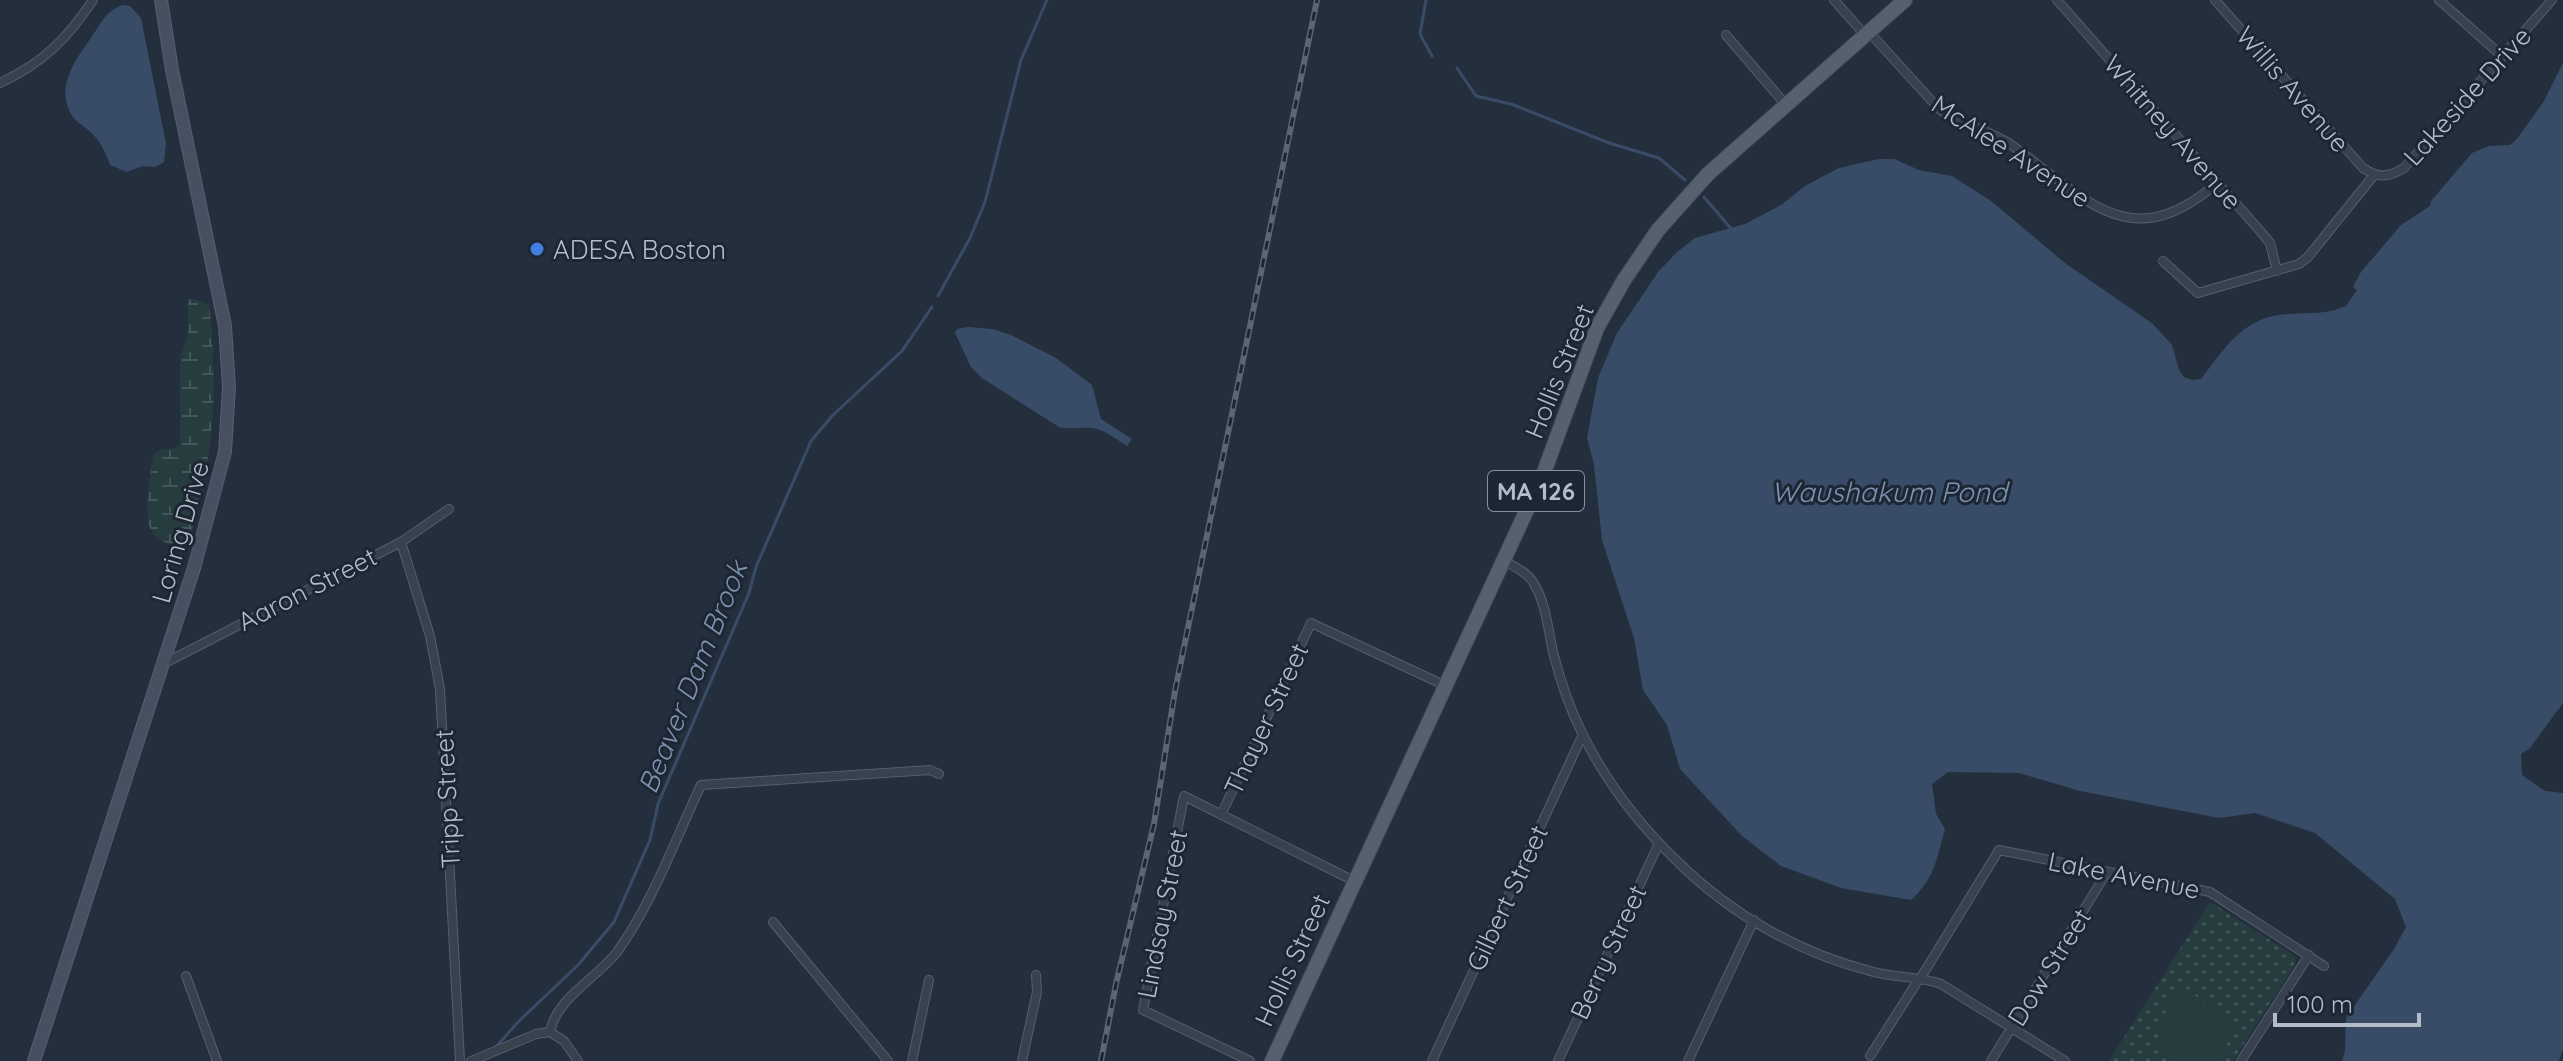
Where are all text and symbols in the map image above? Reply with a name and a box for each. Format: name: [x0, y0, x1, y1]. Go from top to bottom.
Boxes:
street label: Willis Avenue: [2229, 19, 2357, 159]
street label: Lakeside Drive: [2396, 20, 2538, 172]
street label: Whitney Avenue: [2097, 48, 2249, 216]
street label: McAlee Avenue: [1925, 87, 2097, 215]
place label: ADESA Boston: [553, 233, 726, 266]
marker: ADESA Boston: [528, 240, 546, 258]
street label: Hollis Street: [1517, 299, 1601, 443]
street label: Loring Drive: [144, 457, 216, 607]
road number: MA 126: [1488, 471, 1584, 511]
water label: Waushakum Pond: [1771, 474, 2010, 509]
street label: Aaron Street: [232, 540, 382, 638]
water label: Beaver Dam Brook: [629, 553, 756, 798]
street label: Thayer Street: [1216, 638, 1316, 800]
street label: Tripp Street: [427, 729, 467, 869]
street label: Gilbert Street: [1459, 820, 1555, 976]
street label: Lindsay Street: [1129, 827, 1195, 1001]
street label: Lake Avenue: [2045, 844, 2203, 906]
street label: Berry Street: [1563, 880, 1653, 1024]
street label: Hollis Street: [1247, 889, 1337, 1031]
street label: Dow Street: [2000, 902, 2098, 1032]
scale bar: [2275, 977, 2419, 1027]
text: 100 m: [2287, 989, 2353, 1019]

